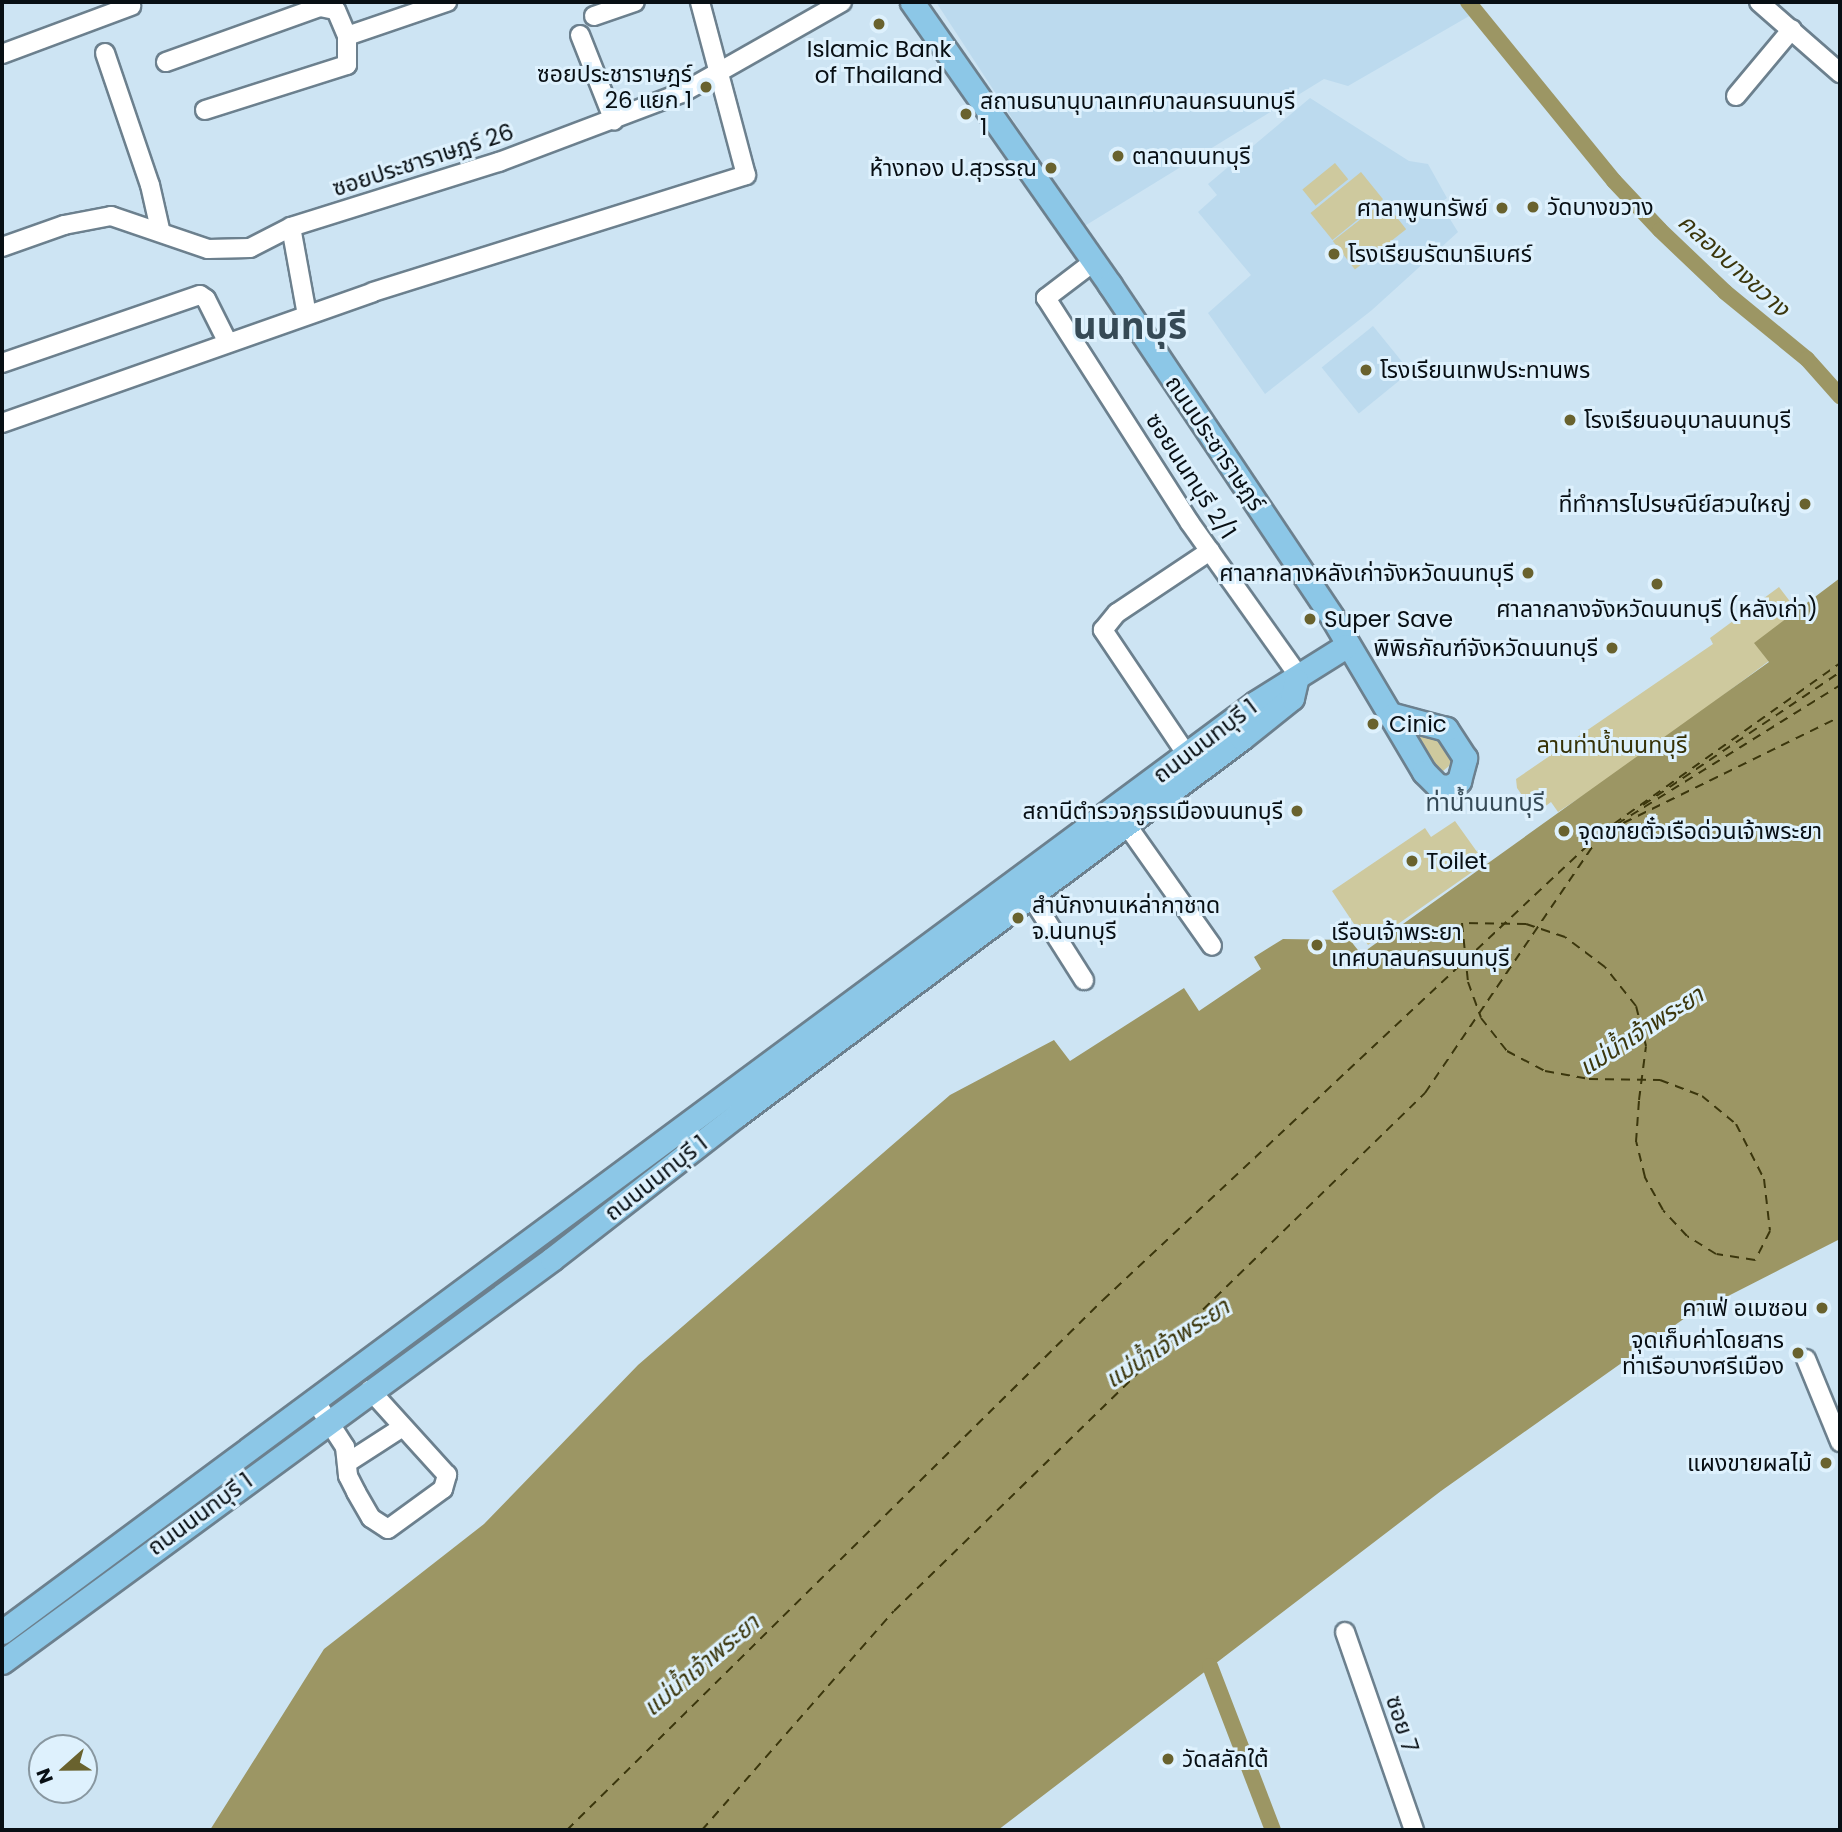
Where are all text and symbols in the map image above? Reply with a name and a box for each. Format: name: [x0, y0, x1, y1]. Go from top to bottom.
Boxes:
marker: Islamic Bank of Thailand: [871, 16, 887, 32]
place label: Islamic Bank of Thailand: [807, 35, 951, 89]
place label: ซอยประชาราษฎร์ 26 แยก 1: [537, 60, 692, 114]
marker: ซอยประชาราษฎร์ 26 แยก 1: [698, 79, 714, 95]
place label: สถานธนานุบาลเทศบาลนครนนทบุรี 1: [980, 87, 1295, 141]
marker: สถานธนานุบาลเทศบาลนครนนทบุรี 1: [958, 106, 974, 122]
street label: ซอยประชาราษฎร์ 26: [329, 118, 517, 202]
place label: ตลาดนนทบุรี: [1132, 142, 1251, 170]
marker: ตลาดนนทบุรี: [1110, 148, 1126, 164]
place label: ห้างทอง ป.สุวรรณ: [870, 154, 1037, 182]
marker: ห้างทอง ป.สุวรรณ: [1043, 160, 1059, 176]
place label: วัดบางขวาง: [1547, 193, 1654, 221]
place label: ศาลาพูนทรัพย์: [1357, 194, 1488, 222]
marker: วัดบางขวาง: [1525, 199, 1541, 215]
marker: ศาลาพูนทรัพย์: [1494, 200, 1510, 216]
water label: คลองบางขวาง: [1672, 208, 1796, 322]
place label: โรงเรียนรัตนาธิเบศร์: [1348, 240, 1532, 268]
marker: โรงเรียนรัตนาธิเบศร์: [1326, 246, 1342, 262]
district label: นนทบุรี: [1073, 304, 1187, 348]
place label: โรงเรียนเทพประทานพร: [1380, 356, 1590, 384]
marker: โรงเรียนเทพประทานพร: [1358, 362, 1374, 378]
street label: ถนนประชาราษฎร์: [1160, 370, 1270, 516]
place label: โรงเรียนอนุบาลนนทบุรี: [1584, 406, 1791, 434]
street label: ซอยนนทบุรี 2/1: [1140, 408, 1242, 544]
marker: โรงเรียนอนุบาลนนทบุรี: [1562, 412, 1578, 428]
place label: ที่ทำการไปรษณีย์สวนใหญ่: [1558, 490, 1791, 518]
marker: ที่ทำการไปรษณีย์สวนใหญ่: [1797, 496, 1813, 512]
place label: ศาลากลางหลังเก่าจังหวัดนนทบุรี: [1219, 559, 1514, 587]
marker: ศาลากลางหลังเก่าจังหวัดนนทบุรี: [1520, 565, 1536, 581]
marker: ศาลากลางจังหวัดนนทบุรี (หลังเก่า): [1649, 576, 1665, 592]
place label: ศาลากลางจังหวัดนนทบุรี (หลังเก่า): [1496, 595, 1818, 623]
place label: Super Save: [1324, 605, 1453, 633]
marker: Super Save: [1302, 611, 1318, 627]
place label: พิพิธภัณฑ์จังหวัดนนทบุรี: [1373, 634, 1598, 662]
marker: พิพิธภัณฑ์จังหวัดนนทบุรี: [1604, 640, 1620, 656]
street label: ถนนนนทบุรี 1: [1148, 693, 1262, 789]
place label: Cinic: [1389, 710, 1447, 738]
marker: Cinic: [1363, 714, 1383, 734]
park label: ลานท่าน้ำนนทบุรี: [1537, 731, 1687, 759]
district label: ท่าน้ำนนทบุรี: [1425, 789, 1545, 817]
place label: สถานีตำรวจภูธรเมืองนนทบุรี: [1022, 797, 1283, 825]
marker: สถานีตำรวจภูธรเมืองนนทบุรี: [1289, 803, 1305, 819]
place label: จุดขายตั๋วเรือด่วนเจ้าพระยา: [1578, 817, 1822, 845]
marker: จุดขายตั๋วเรือด่วนเจ้าพระยา: [1556, 823, 1572, 839]
place label: Toilet: [1426, 847, 1487, 875]
marker: Toilet: [1404, 853, 1420, 869]
place label: สำนักงานเหล่ากาชาด จ.นนทบุรี: [1032, 891, 1220, 945]
marker: สำนักงานเหล่ากาชาด จ.นนทบุรี: [1010, 910, 1026, 926]
place label: เรือนเจ้าพระยา เทศบาลนครนนทบุรี: [1331, 918, 1509, 972]
marker: เรือนเจ้าพระยา เทศบาลนครนนทบุรี: [1309, 937, 1325, 953]
water label: แม่น้ำเจ้าพระยา: [1574, 980, 1708, 1082]
street label: ถนนนนทบุรี 1: [599, 1129, 713, 1227]
water label: แม่น้ำเจ้าพระยา: [1100, 1292, 1234, 1394]
place label: คาเฟ่ อเมซอน: [1682, 1294, 1808, 1322]
marker: คาเฟ่ อเมซอน: [1814, 1300, 1830, 1316]
place label: จุดเก็บค่าโดยสาร ท่าเรือบางศรีเมือง: [1622, 1326, 1784, 1380]
marker: จุดเก็บค่าโดยสาร ท่าเรือบางศรีเมือง: [1790, 1345, 1806, 1361]
place label: แผงขายผลไม้: [1687, 1449, 1812, 1477]
marker: แผงขายผลไม้: [1818, 1455, 1834, 1471]
street label: ถนนนนทบุรี 1: [142, 1467, 258, 1561]
water label: แม่น้ำเจ้าพระยา: [637, 1608, 765, 1722]
street label: ซอย 7: [1380, 1692, 1424, 1756]
north arrow: [28, 1734, 98, 1804]
place label: วัดสลักใต้: [1182, 1745, 1269, 1773]
marker: วัดสลักใต้: [1160, 1751, 1176, 1767]
text: N: [30, 1764, 60, 1788]

